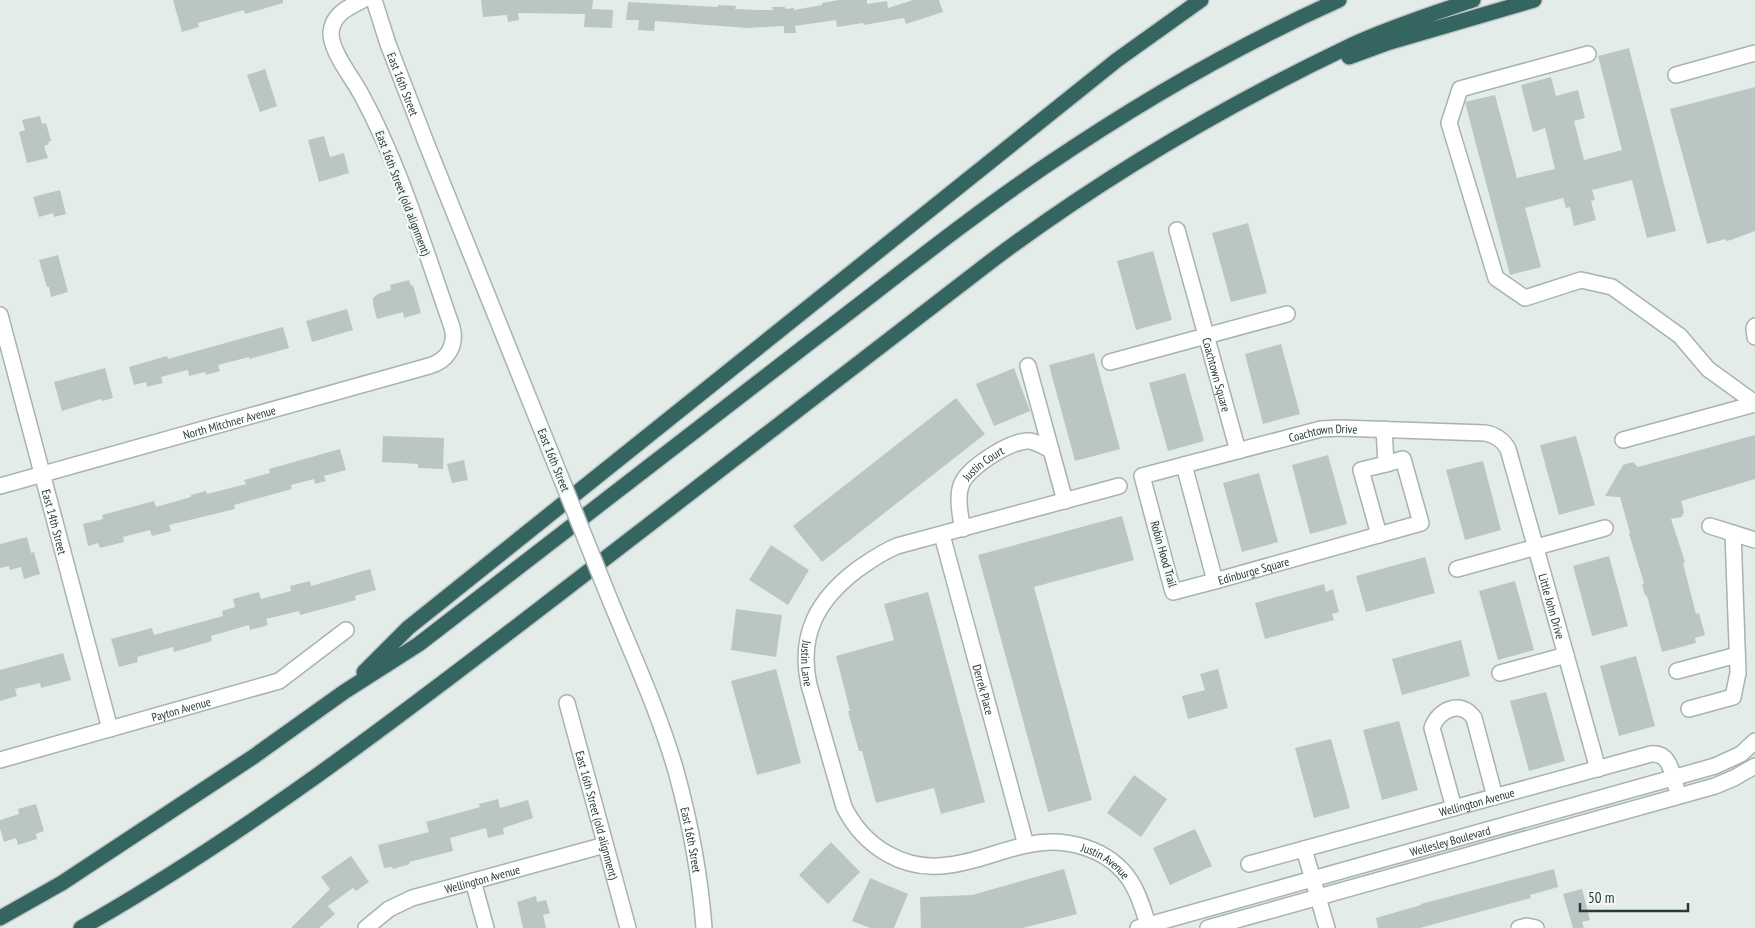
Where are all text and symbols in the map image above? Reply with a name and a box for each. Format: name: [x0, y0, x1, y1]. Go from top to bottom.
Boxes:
street label: East 16th Street: [384, 50, 423, 118]
street label: East 16th Street (old alignment): [372, 128, 434, 258]
street label: Coachtown Square: [1199, 336, 1234, 414]
street label: North Mitchner Avenue: [181, 402, 277, 442]
street label: Coachtown Drive: [1287, 420, 1358, 445]
street label: East 16th Street: [535, 426, 574, 494]
street label: Justin Court: [958, 442, 1007, 484]
street label: East 14th Street: [39, 488, 71, 557]
street label: Robin Hood Trail: [1147, 519, 1181, 589]
street label: Edinburge Square: [1216, 553, 1291, 587]
street label: Little John Drive: [1536, 572, 1569, 641]
street label: Justin Lane: [798, 638, 817, 688]
street label: Derrek Place: [970, 662, 998, 716]
street label: Payton Avenue: [150, 693, 212, 724]
street label: East 16th Street (old alignment): [573, 749, 622, 881]
street label: Wellington Avenue: [1437, 784, 1516, 819]
street label: East 16th Street: [678, 805, 705, 874]
street label: Wellesley Boulevard: [1408, 822, 1492, 859]
street label: Justin Avenue: [1079, 839, 1134, 882]
street label: Wellington Avenue: [443, 861, 522, 896]
scale bar: [1580, 880, 1688, 912]
text: 50 m: [1588, 888, 1614, 907]

